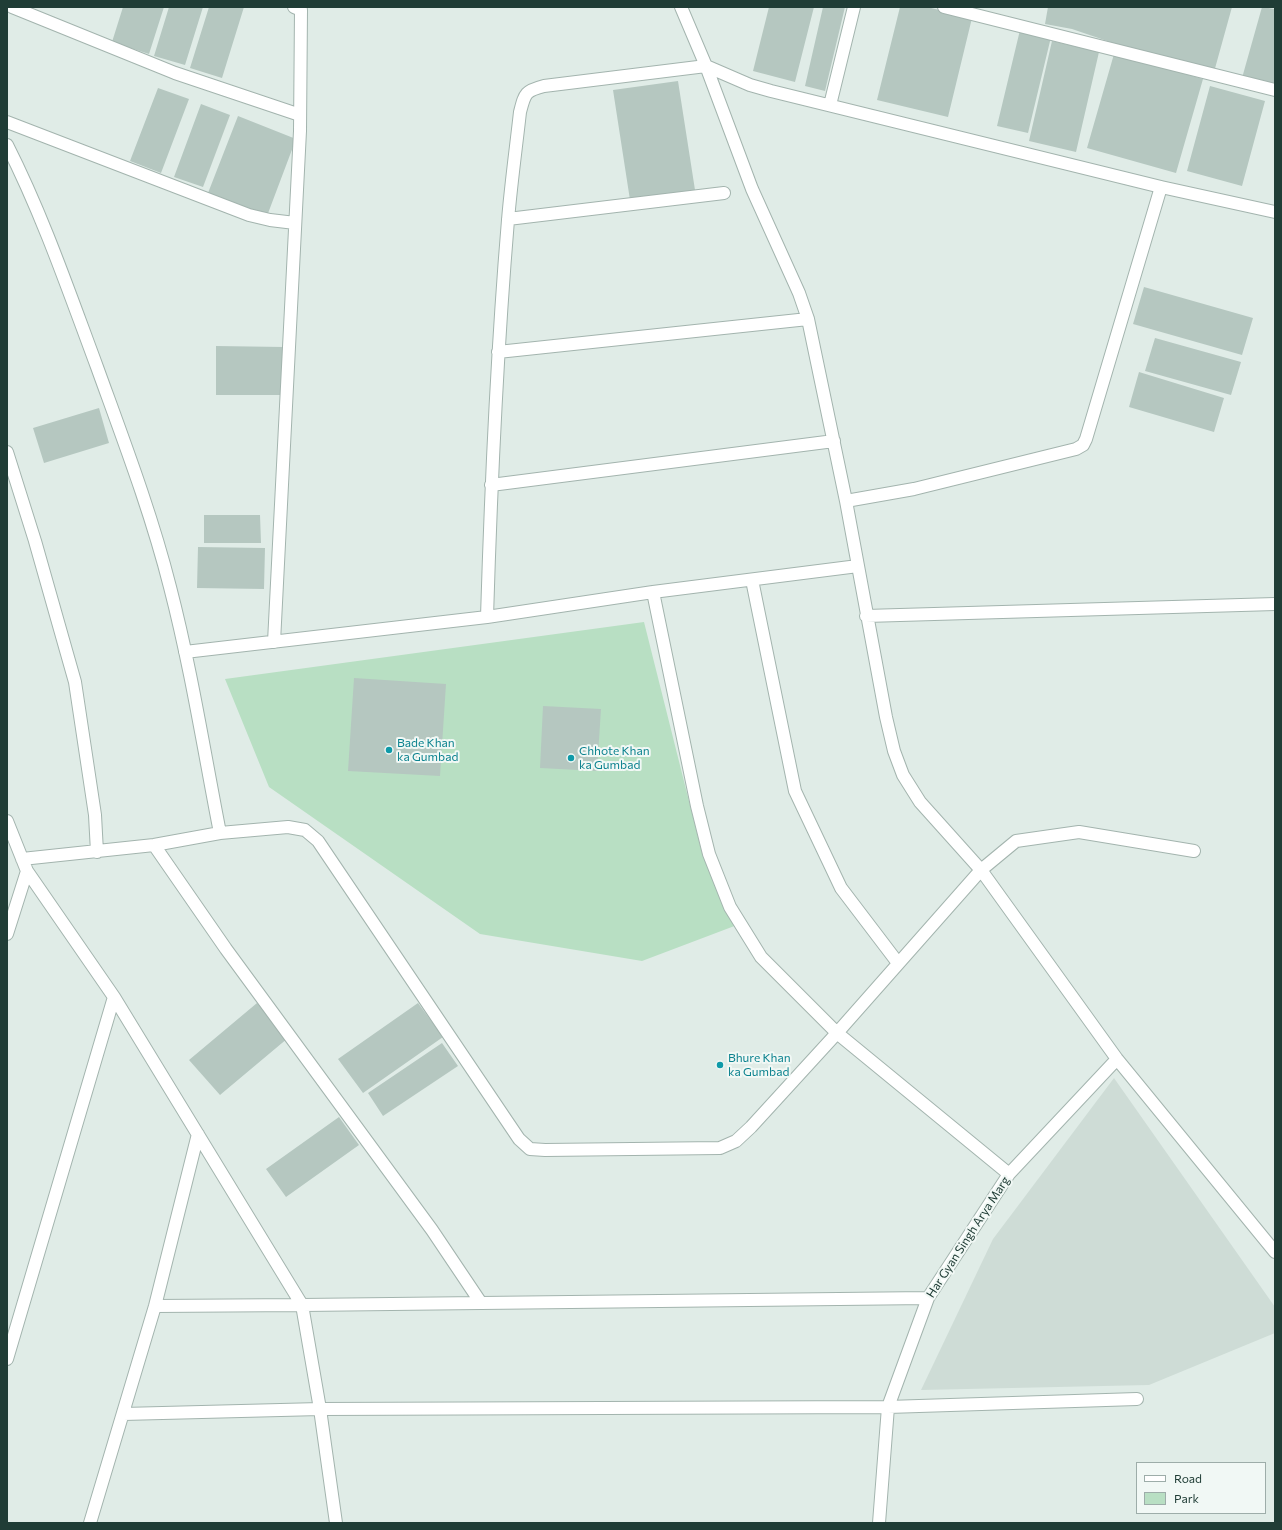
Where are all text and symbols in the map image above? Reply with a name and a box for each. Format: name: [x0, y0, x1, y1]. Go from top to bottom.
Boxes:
place label: Bade Khan ka Gumbad: [397, 736, 458, 764]
place label: Chhote Khan ka Gumbad: [579, 744, 650, 772]
marker: Bade Khan ka Gumbad: [384, 745, 394, 755]
marker: Chhote Khan ka Gumbad: [566, 753, 576, 763]
place label: Bhure Khan ka Gumbad: [728, 1051, 791, 1079]
marker: Bhure Khan ka Gumbad: [715, 1060, 725, 1070]
street label: Har Gyan Singh Arya Marg: [923, 1174, 1013, 1300]
legend: [1136, 1462, 1266, 1514]
text: Road: [1174, 1471, 1202, 1485]
text: Park: [1174, 1491, 1199, 1505]

